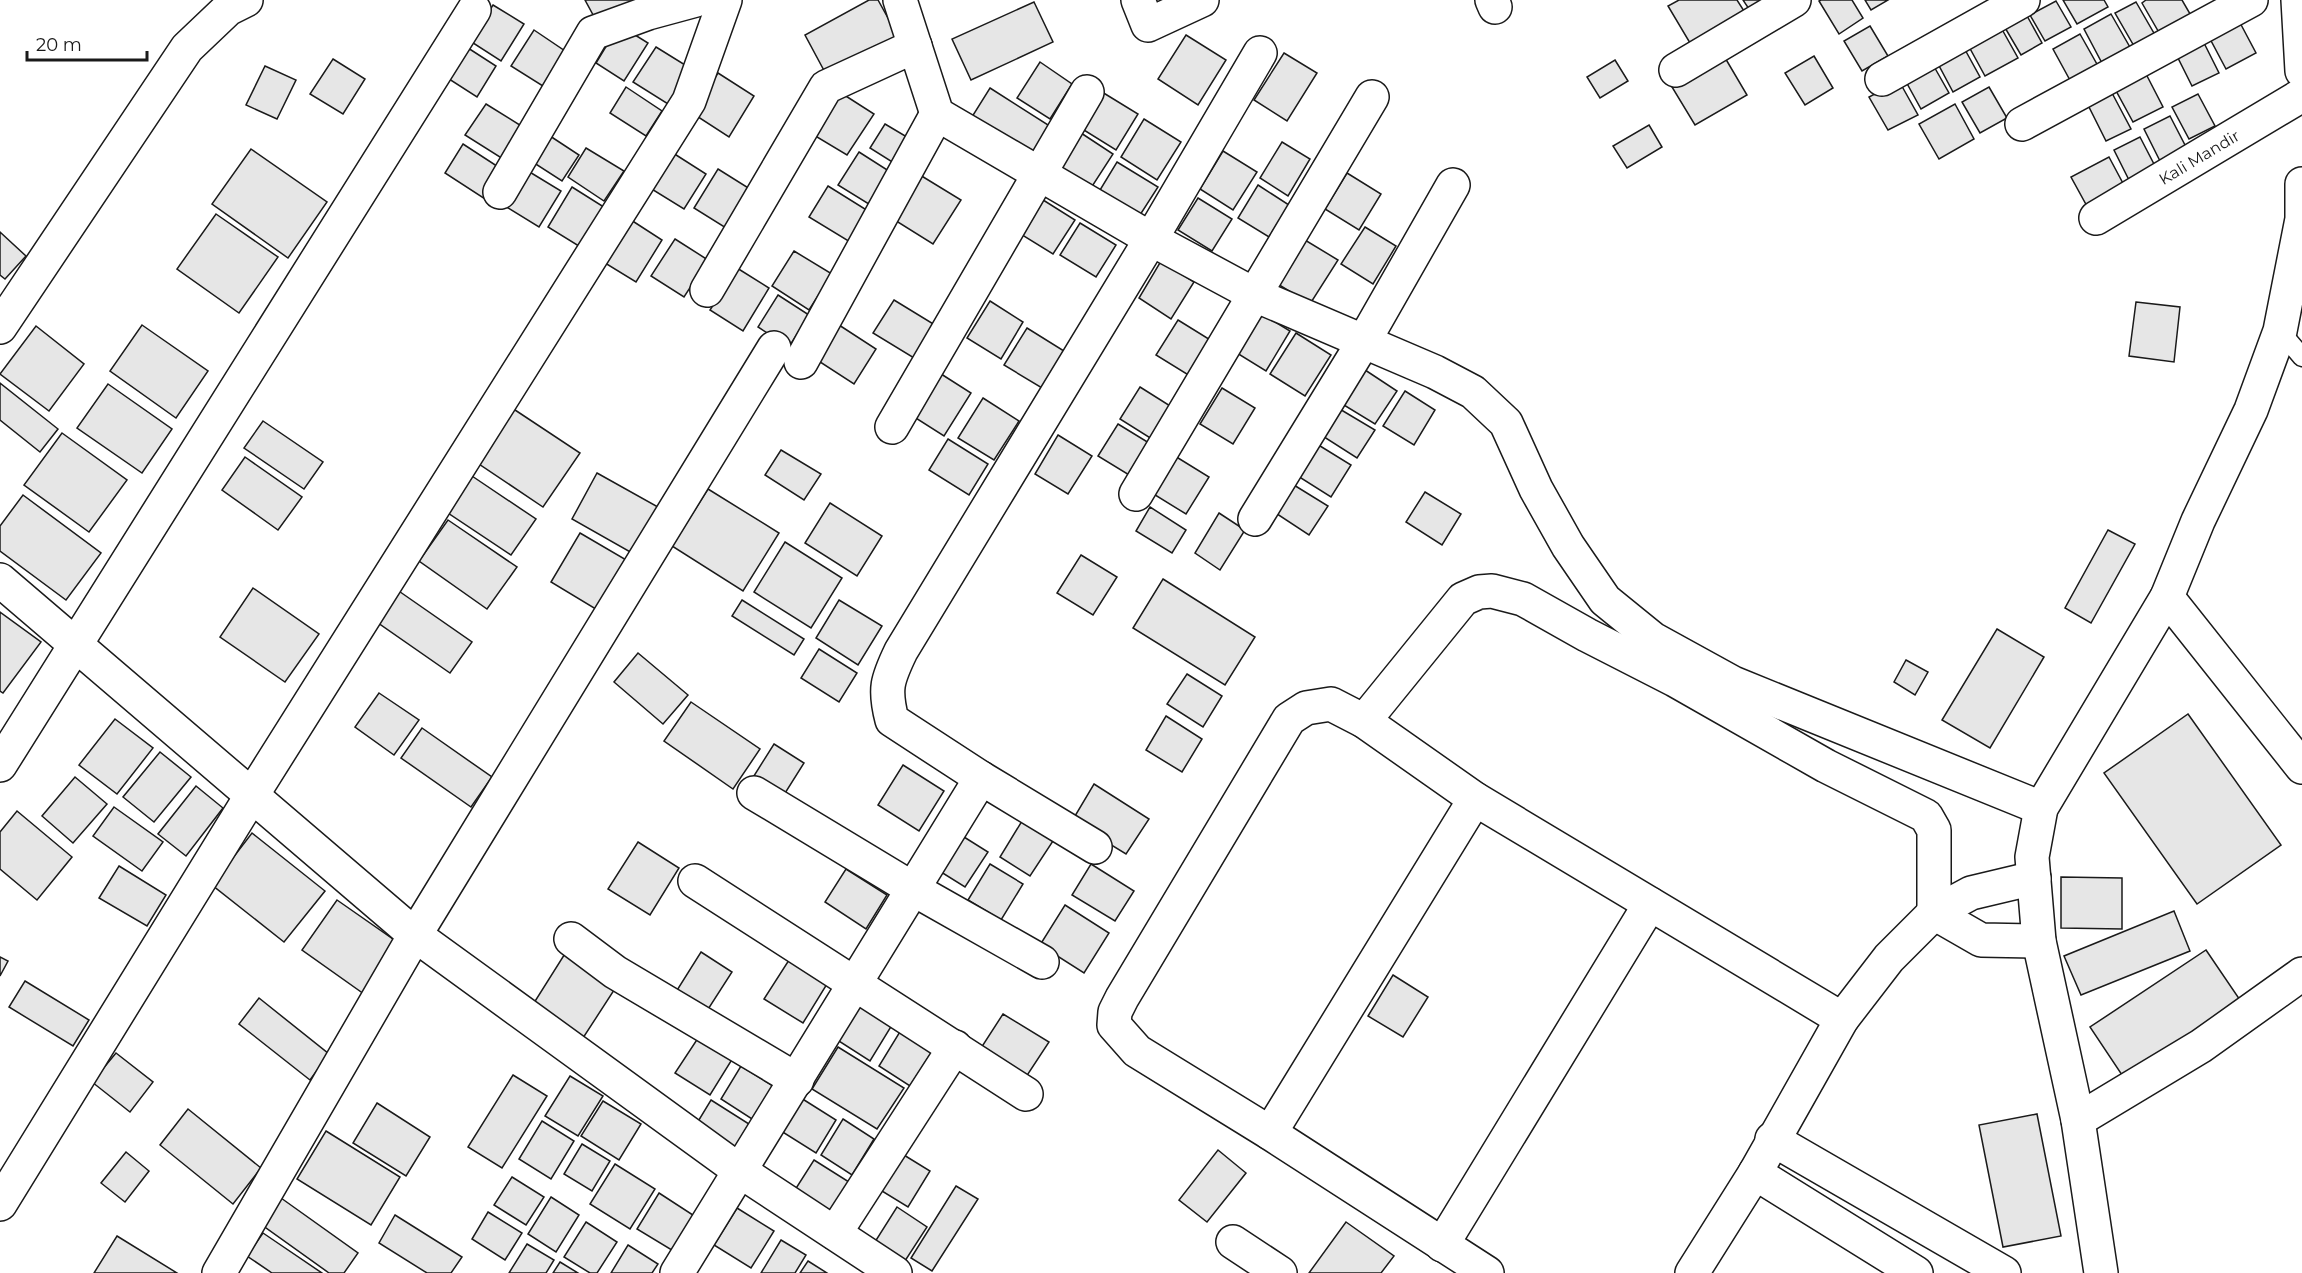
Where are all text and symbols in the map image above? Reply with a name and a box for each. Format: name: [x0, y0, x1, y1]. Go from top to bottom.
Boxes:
scale bar: [27, 24, 147, 62]
text: 20 m: [36, 34, 82, 56]
street label: Kali Mandir: [2156, 126, 2243, 189]

